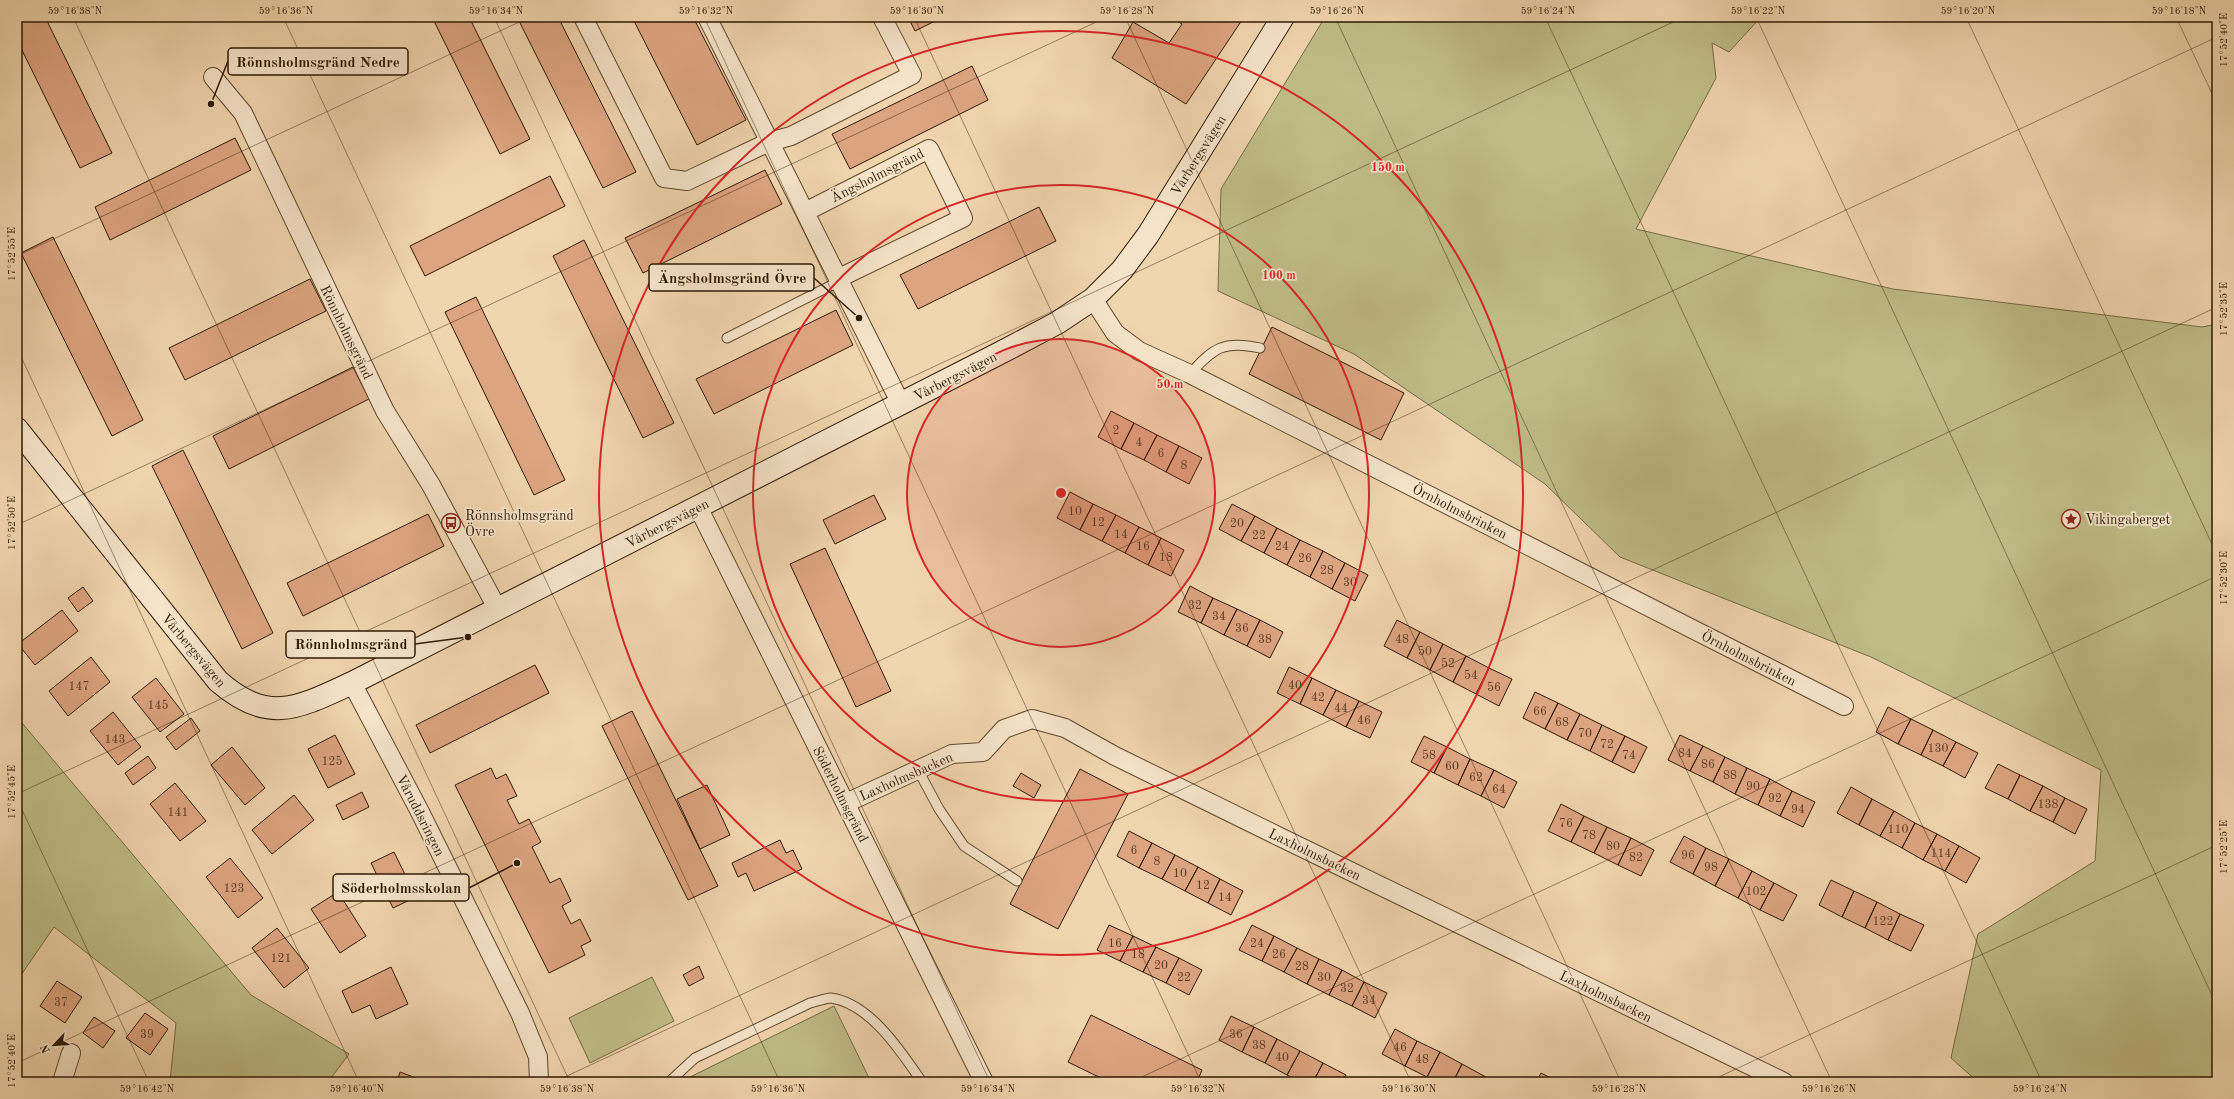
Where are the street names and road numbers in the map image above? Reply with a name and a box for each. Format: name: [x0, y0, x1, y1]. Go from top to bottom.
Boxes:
street label: Vårbergsvägen: [1169, 113, 1229, 198]
street label: Ängsholmsgränd: [827, 144, 926, 205]
street label: Rönnholmsgränd: [317, 283, 375, 382]
street label: Vårbergsvägen: [911, 350, 1000, 404]
street label: Örnholmsbrinken: [1410, 479, 1511, 542]
street label: Vårbergsvägen: [623, 497, 712, 551]
street label: Vårbergsvägen: [158, 611, 228, 691]
street label: Örnholmsbrinken: [1699, 626, 1800, 689]
street label: Söderholmsgränd: [810, 744, 870, 845]
street label: Laxholmsbacken: [858, 750, 956, 804]
street label: Våruddsringen: [394, 772, 447, 859]
street label: Laxholmsbacken: [1266, 827, 1363, 883]
street label: Laxholmsbacken: [1557, 969, 1654, 1025]

